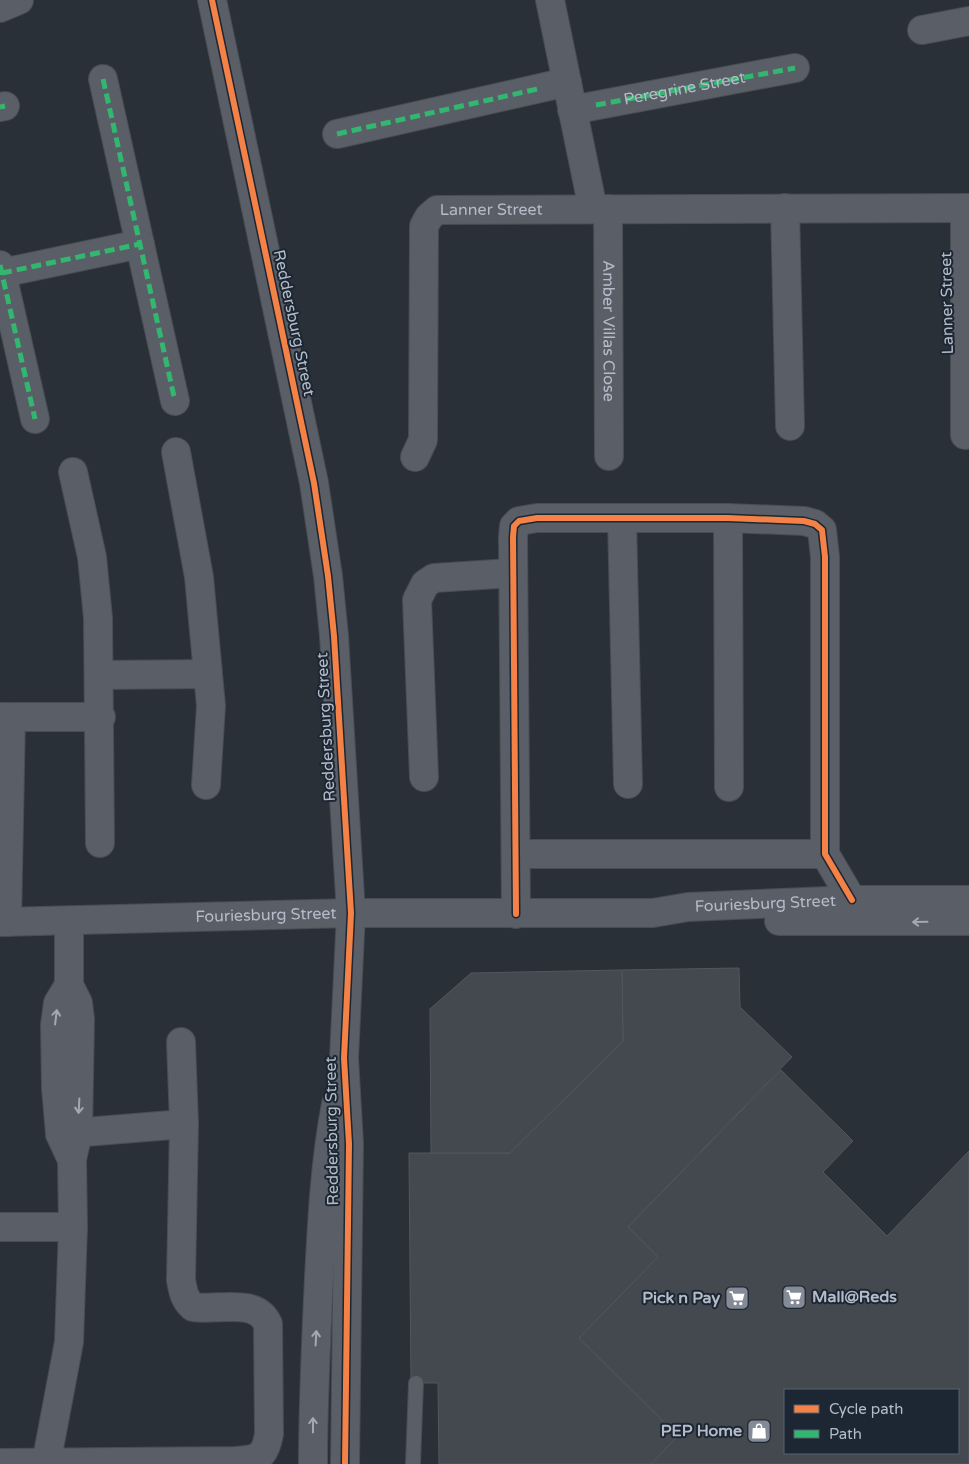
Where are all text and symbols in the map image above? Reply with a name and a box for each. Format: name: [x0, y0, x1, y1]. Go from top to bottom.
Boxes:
street label: Peregrine Street: [622, 67, 747, 110]
street label: Lanner Street: [440, 200, 543, 220]
street label: Reddersburg Street: [269, 248, 319, 398]
street label: Lanner Street: [936, 251, 958, 355]
street label: Amber Villas Close: [598, 260, 619, 402]
street label: Reddersburg Street: [312, 652, 340, 802]
street label: Fouriesburg Street: [694, 891, 836, 917]
street label: Fouriesburg Street: [195, 903, 337, 927]
one-way arrow: [913, 917, 929, 927]
one-way arrow: [51, 1010, 61, 1026]
street label: Reddersburg Street: [321, 1056, 343, 1206]
one-way arrow: [74, 1097, 84, 1113]
supermarket icon: Mall@Reds: [781, 1284, 807, 1310]
supermarket icon: Pick n Pay: [724, 1285, 750, 1311]
place label: Mall@Reds: [812, 1287, 897, 1307]
place label: Pick n Pay: [642, 1288, 720, 1308]
one-way arrow: [311, 1331, 320, 1347]
legend: [784, 1389, 959, 1454]
text: Cycle path: [829, 1400, 903, 1418]
one-way arrow: [308, 1418, 318, 1434]
shop icon: PEP Home: [746, 1418, 772, 1444]
place label: PEP Home: [661, 1421, 742, 1441]
text: Path: [829, 1425, 862, 1443]

